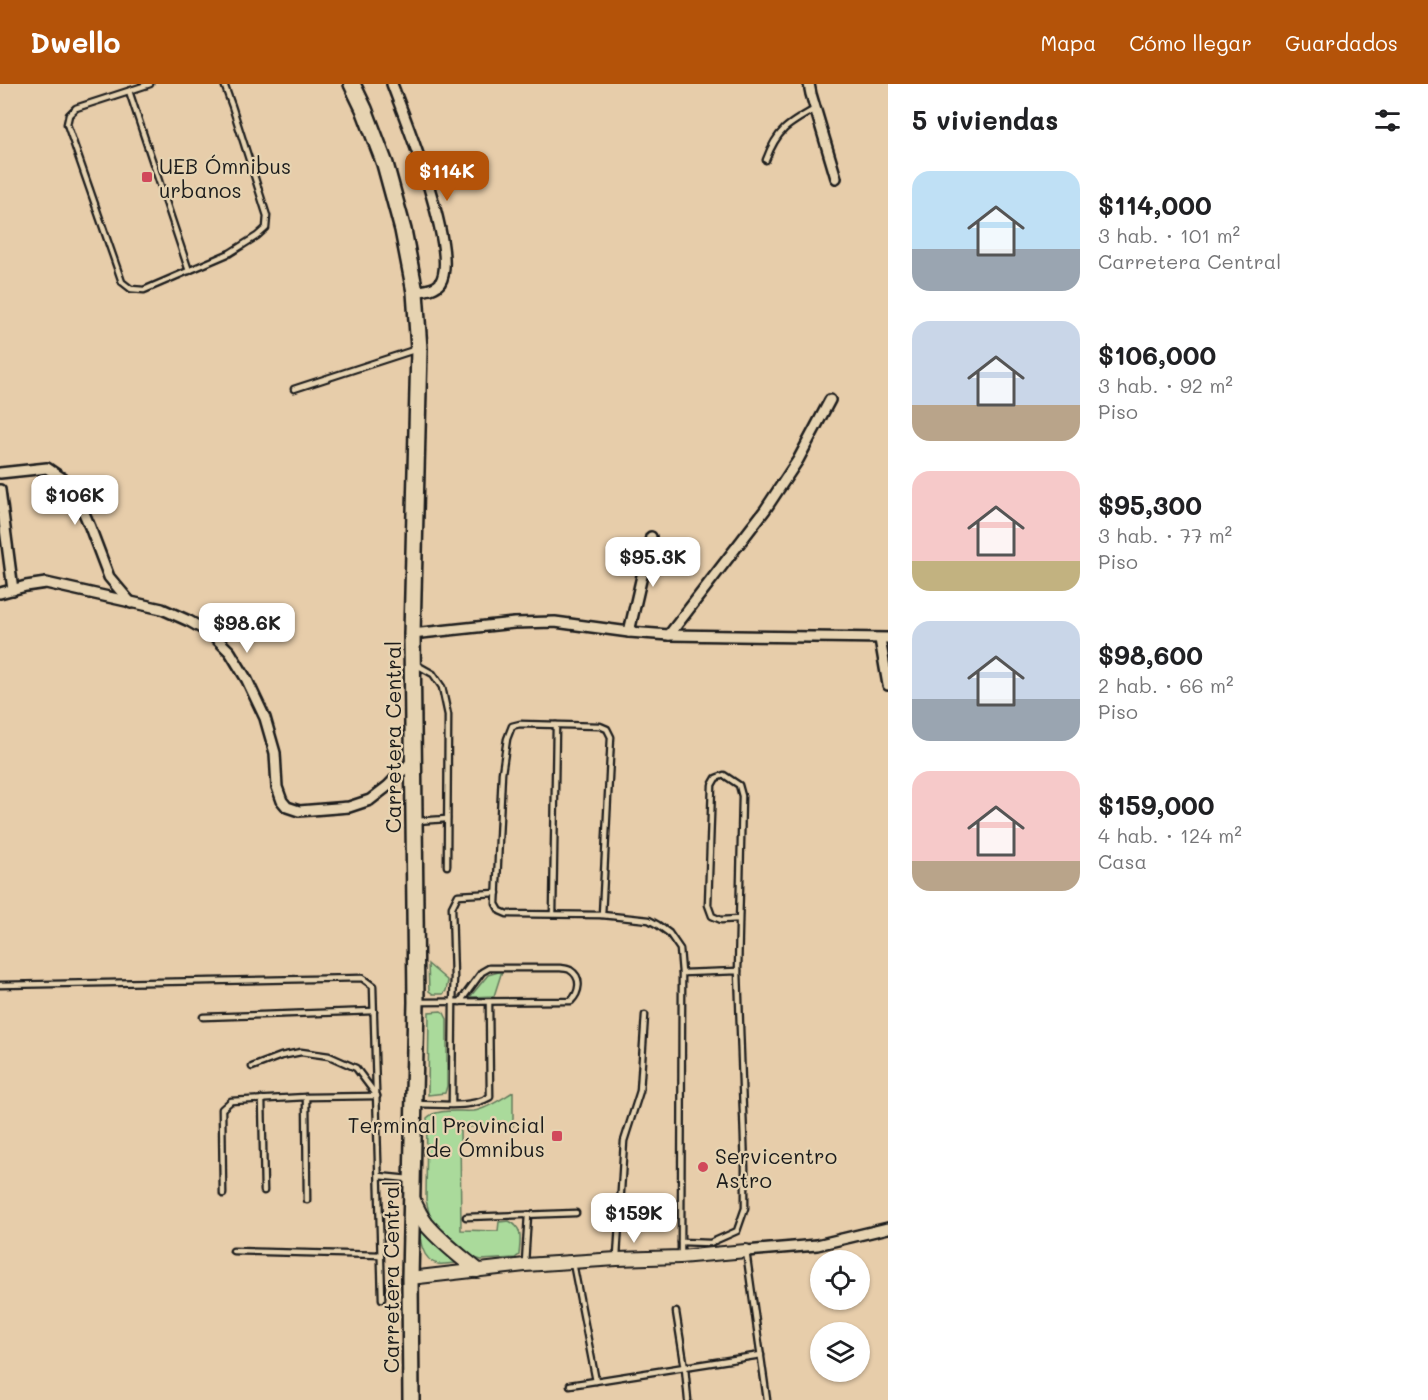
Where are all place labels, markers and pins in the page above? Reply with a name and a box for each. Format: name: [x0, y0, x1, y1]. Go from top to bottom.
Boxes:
pin: $114K: [405, 151, 489, 202]
place label: UEB Ómnibus urbanos: [159, 152, 291, 203]
marker: UEB Ómnibus urbanos: [140, 170, 154, 184]
pin: $106K: [33, 475, 117, 526]
pin: $95.3K: [604, 537, 702, 588]
pin: $98.6K: [198, 603, 296, 654]
place label: Terminal Provincial de Ómnibus: [348, 1111, 545, 1162]
marker: Terminal Provincial de Ómnibus: [550, 1129, 564, 1143]
place label: Servicentro Astro: [715, 1142, 837, 1193]
marker: Servicentro Astro: [696, 1160, 710, 1174]
pin: $159K: [592, 1193, 676, 1244]

